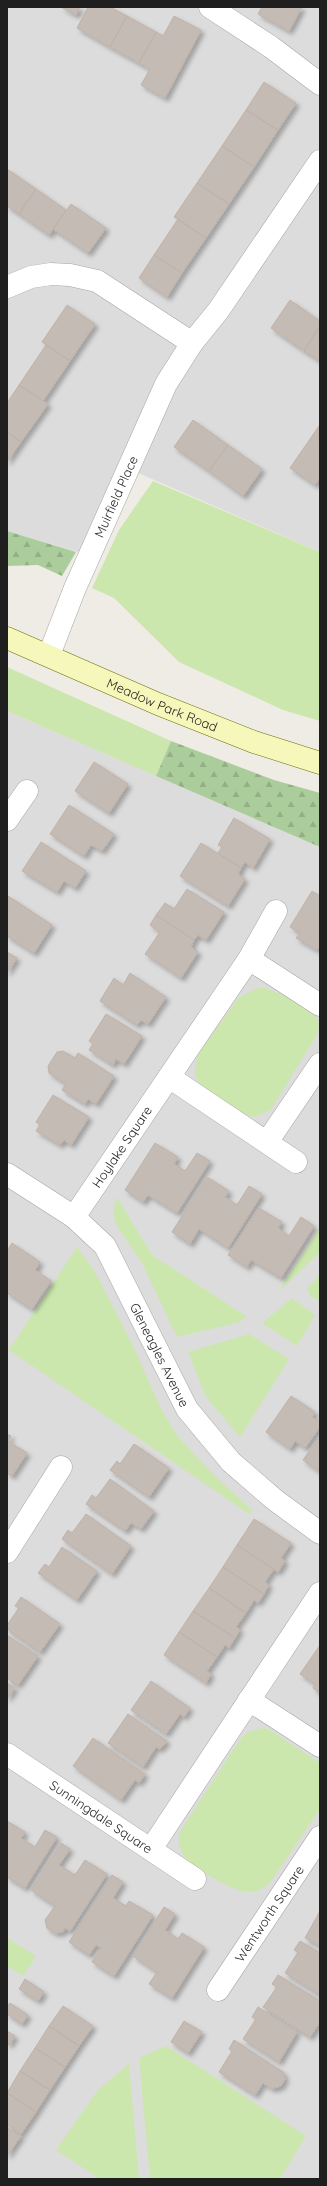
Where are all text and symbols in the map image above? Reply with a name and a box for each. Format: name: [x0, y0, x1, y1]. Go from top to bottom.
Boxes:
street label: Muirfield Place: [91, 453, 141, 540]
street label: Meadow Park Road: [104, 675, 220, 735]
street label: Hoylake Square: [88, 1103, 155, 1191]
street label: Gleneagles Avenue: [127, 1300, 193, 1410]
street label: Sunningdale Square: [47, 1777, 156, 1856]
street label: Wentworth Square: [231, 1862, 307, 1965]

